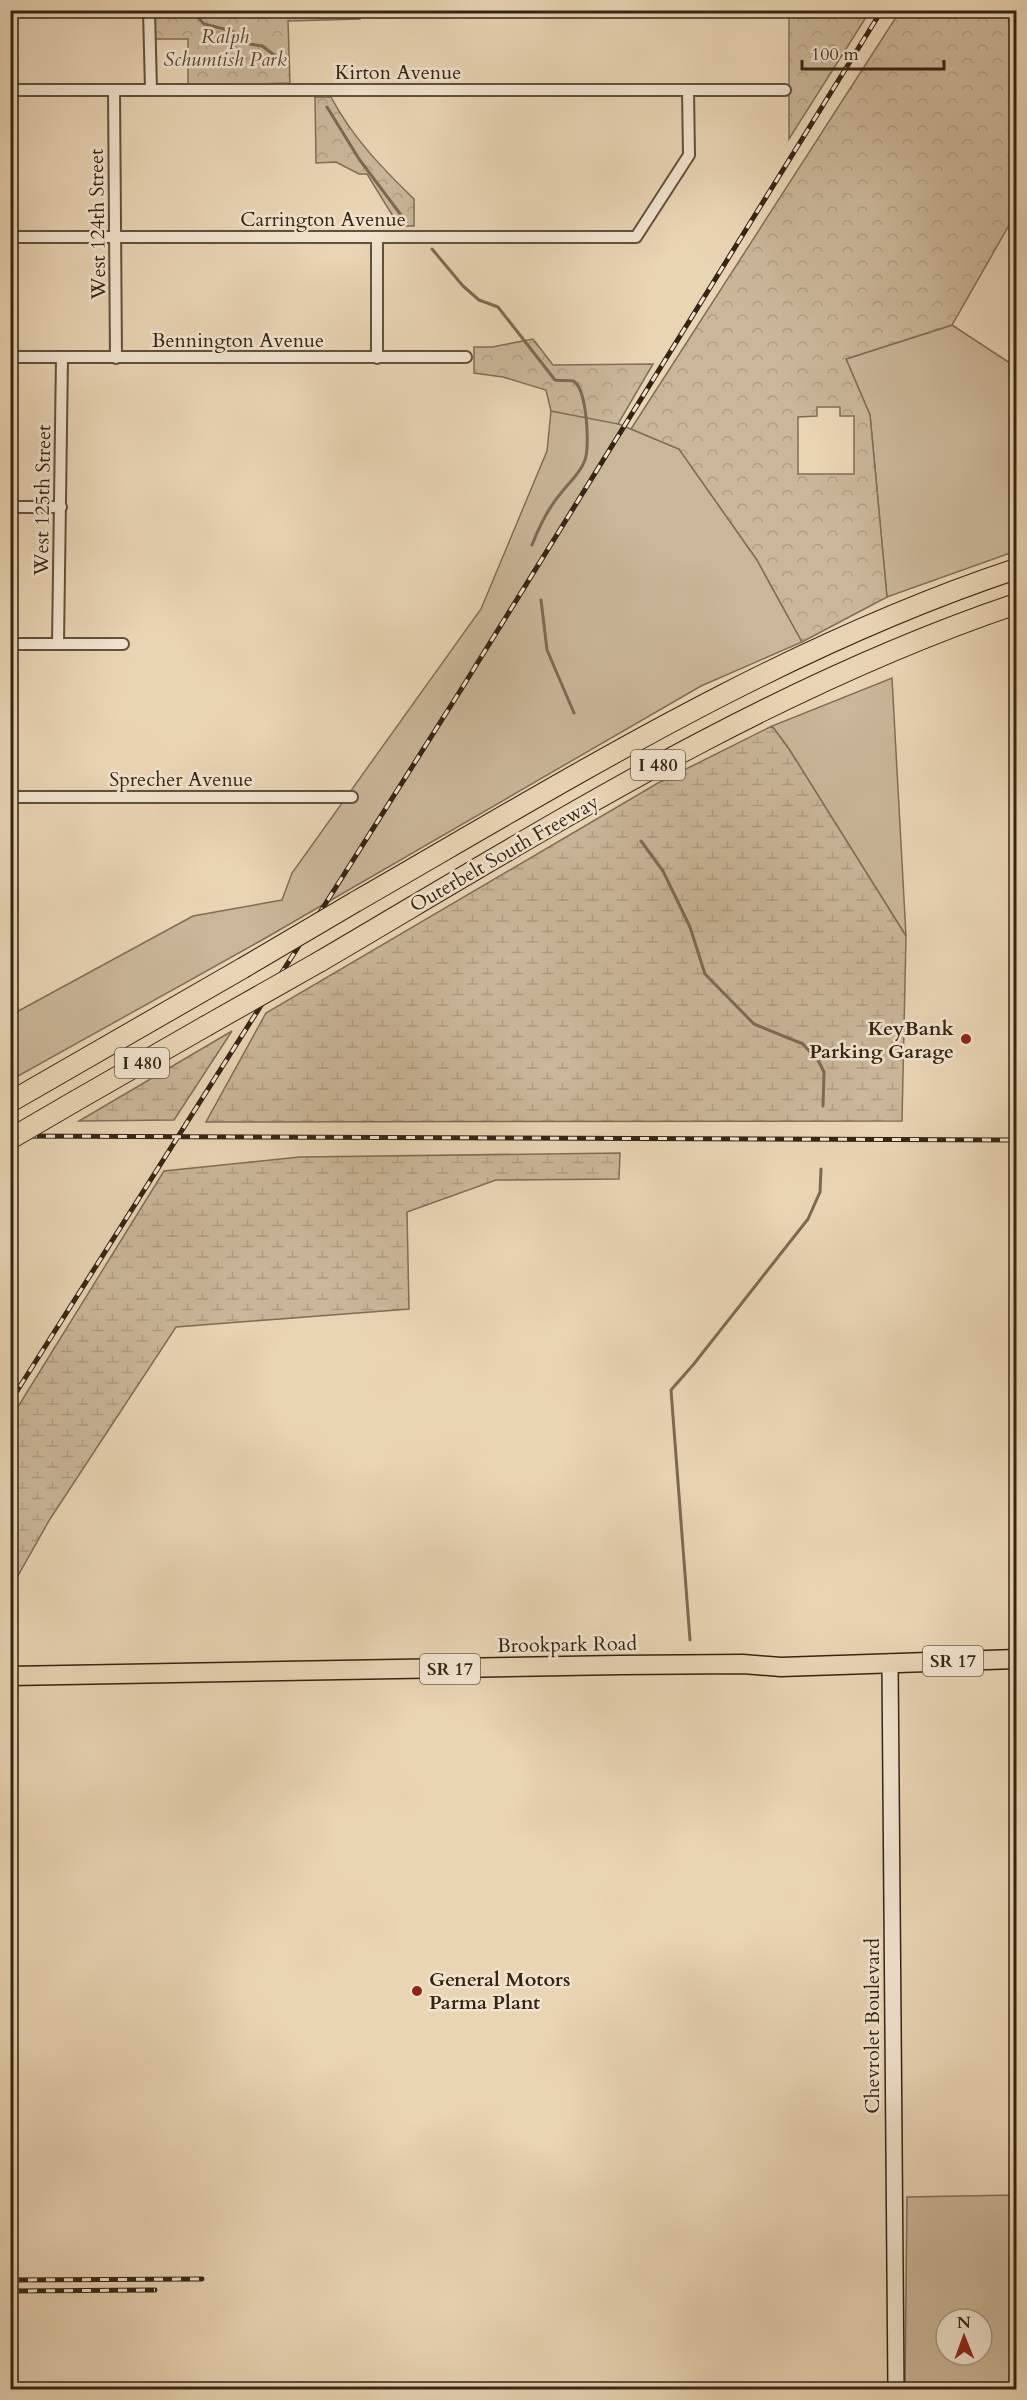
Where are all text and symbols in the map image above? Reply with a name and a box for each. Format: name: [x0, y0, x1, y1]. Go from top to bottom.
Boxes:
park label: Ralph Schumtish Park: [163, 23, 287, 73]
scale bar: [802, 33, 944, 71]
text: 100 m: [811, 42, 859, 67]
street label: Kirton Avenue: [335, 59, 461, 86]
street label: West 124th Street: [83, 148, 112, 301]
street label: Carrington Avenue: [240, 206, 406, 233]
street label: Bennington Avenue: [152, 327, 324, 354]
street label: West 125th Street: [28, 424, 57, 577]
road number: I 480: [631, 750, 685, 780]
street label: Sprecher Avenue: [109, 766, 253, 793]
street label: Outerbelt South Freeway: [405, 788, 604, 919]
place label: KeyBank Parking Garage: [809, 1015, 955, 1065]
marker: KeyBank Parking Garage: [959, 1032, 973, 1046]
road number: I 480: [115, 1048, 169, 1078]
street label: Brookpark Road: [497, 1630, 637, 1659]
road number: SR 17: [923, 1646, 983, 1676]
road number: SR 17: [420, 1654, 480, 1684]
street label: Chevrolet Boulevard: [859, 1938, 886, 2114]
place label: General Motors Parma Plant: [429, 1966, 570, 2016]
marker: General Motors Parma Plant: [410, 1984, 424, 1998]
north arrow: [934, 2307, 994, 2367]
text: N: [957, 2312, 971, 2334]

